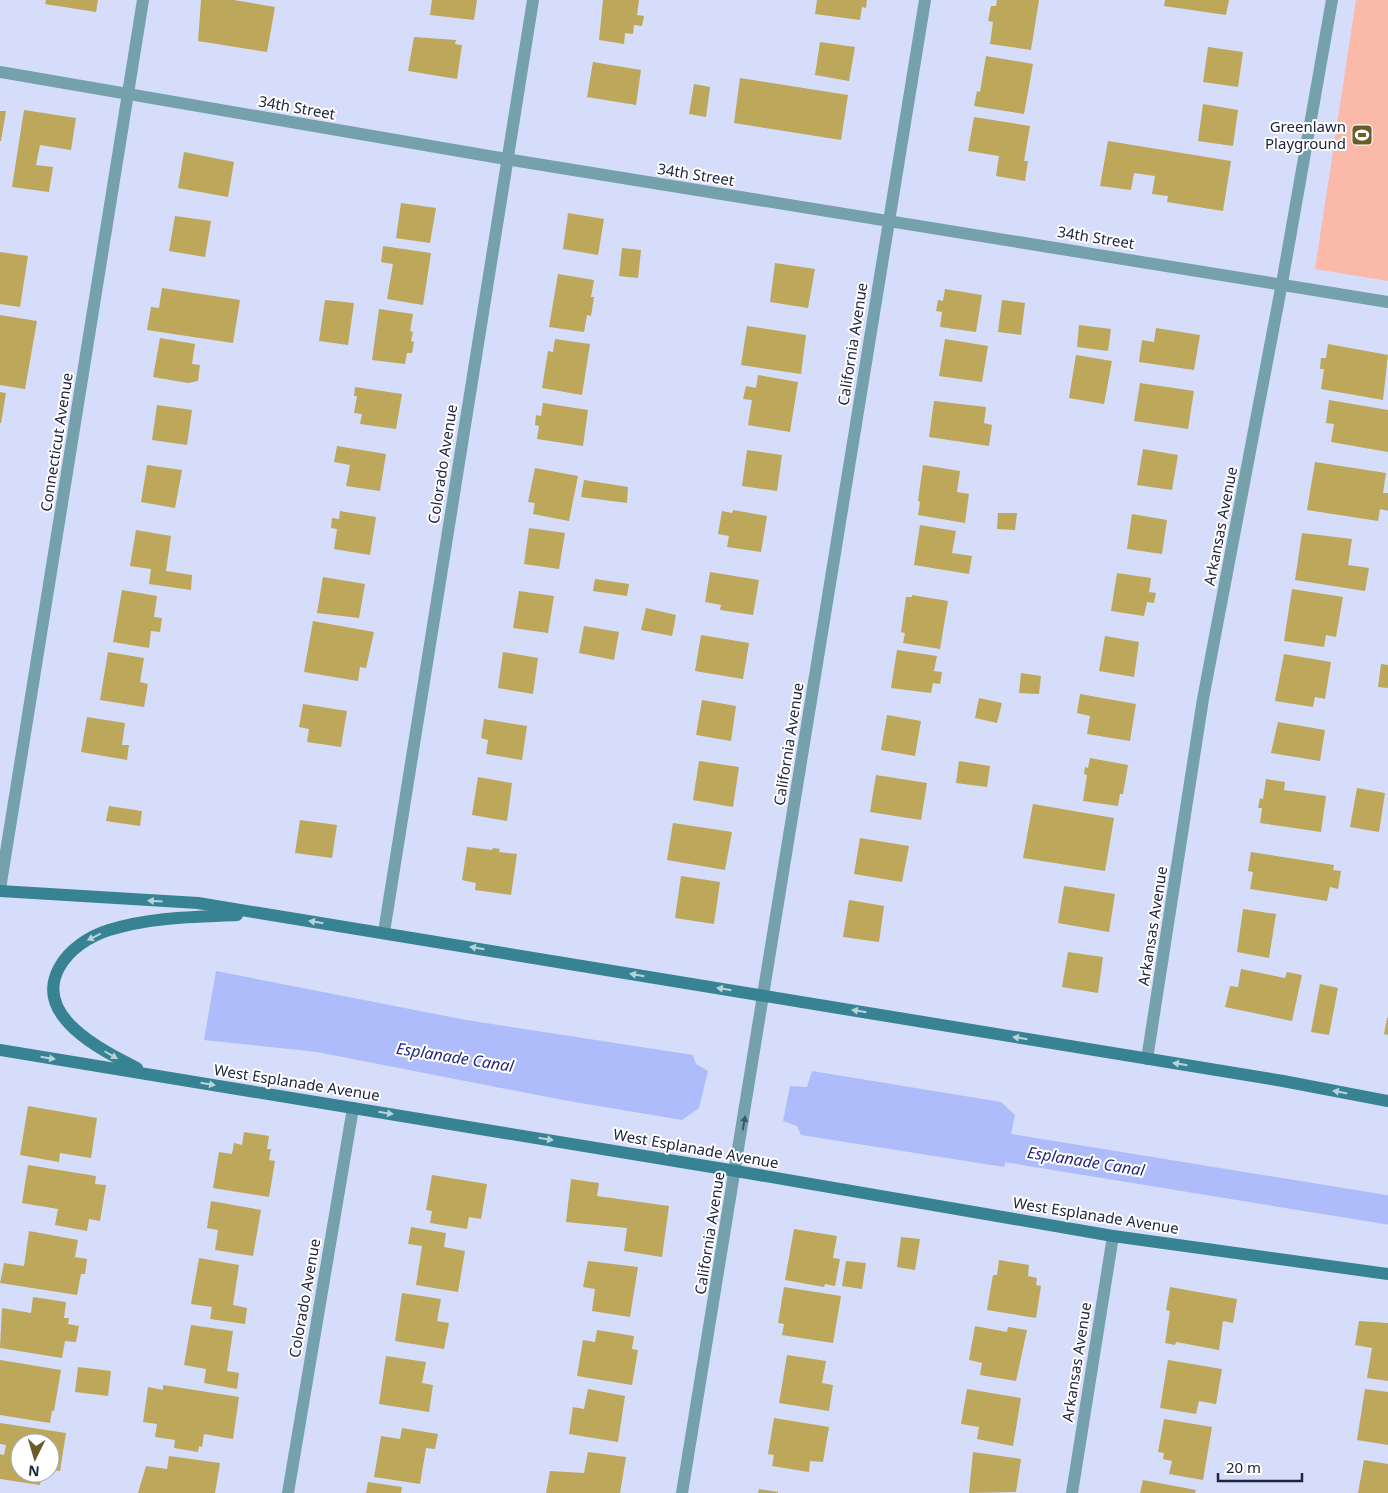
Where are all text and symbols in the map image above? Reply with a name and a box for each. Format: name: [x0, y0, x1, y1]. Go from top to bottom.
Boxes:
street label: 34th Street: [257, 90, 338, 124]
place label: Greenlawn Playground: [1265, 116, 1346, 153]
sports icon: Greenlawn Playground: [1350, 123, 1374, 147]
street label: 34th Street: [656, 158, 736, 190]
street label: 34th Street: [1056, 221, 1136, 253]
street label: California Avenue: [832, 281, 872, 407]
street label: Connecticut Avenue: [35, 371, 77, 513]
street label: Colorado Avenue: [423, 403, 461, 525]
street label: Arkansas Avenue: [1199, 465, 1241, 587]
street label: California Avenue: [768, 681, 808, 807]
street label: Arkansas Avenue: [1133, 865, 1171, 987]
one-way arrow: [147, 896, 163, 904]
one-way arrow: [308, 918, 324, 926]
one-way arrow: [87, 933, 101, 941]
one-way arrow: [468, 944, 484, 952]
one-way arrow: [629, 970, 645, 978]
one-way arrow: [716, 985, 732, 993]
one-way arrow: [851, 1007, 867, 1015]
one-way arrow: [1011, 1033, 1027, 1041]
water label: Esplanade Canal: [395, 1037, 516, 1077]
one-way arrow: [105, 1050, 118, 1059]
one-way arrow: [40, 1054, 56, 1062]
street label: West Esplanade Avenue: [213, 1059, 381, 1105]
one-way arrow: [1172, 1060, 1188, 1068]
one-way arrow: [201, 1080, 217, 1088]
one-way arrow: [1332, 1087, 1348, 1095]
one-way arrow: [378, 1109, 394, 1117]
one-way arrow: [740, 1114, 748, 1130]
street label: West Esplanade Avenue: [612, 1124, 780, 1172]
one-way arrow: [539, 1136, 555, 1144]
water label: Esplanade Canal: [1026, 1141, 1147, 1181]
street label: California Avenue: [689, 1170, 729, 1296]
street label: West Esplanade Avenue: [1012, 1192, 1180, 1238]
street label: Colorado Avenue: [284, 1237, 324, 1359]
street label: Arkansas Avenue: [1057, 1301, 1095, 1423]
north arrow: [10, 1433, 60, 1483]
scale bar: [1218, 1450, 1302, 1482]
text: 20 m: [1226, 1457, 1261, 1477]
text: N: [27, 1461, 40, 1481]

